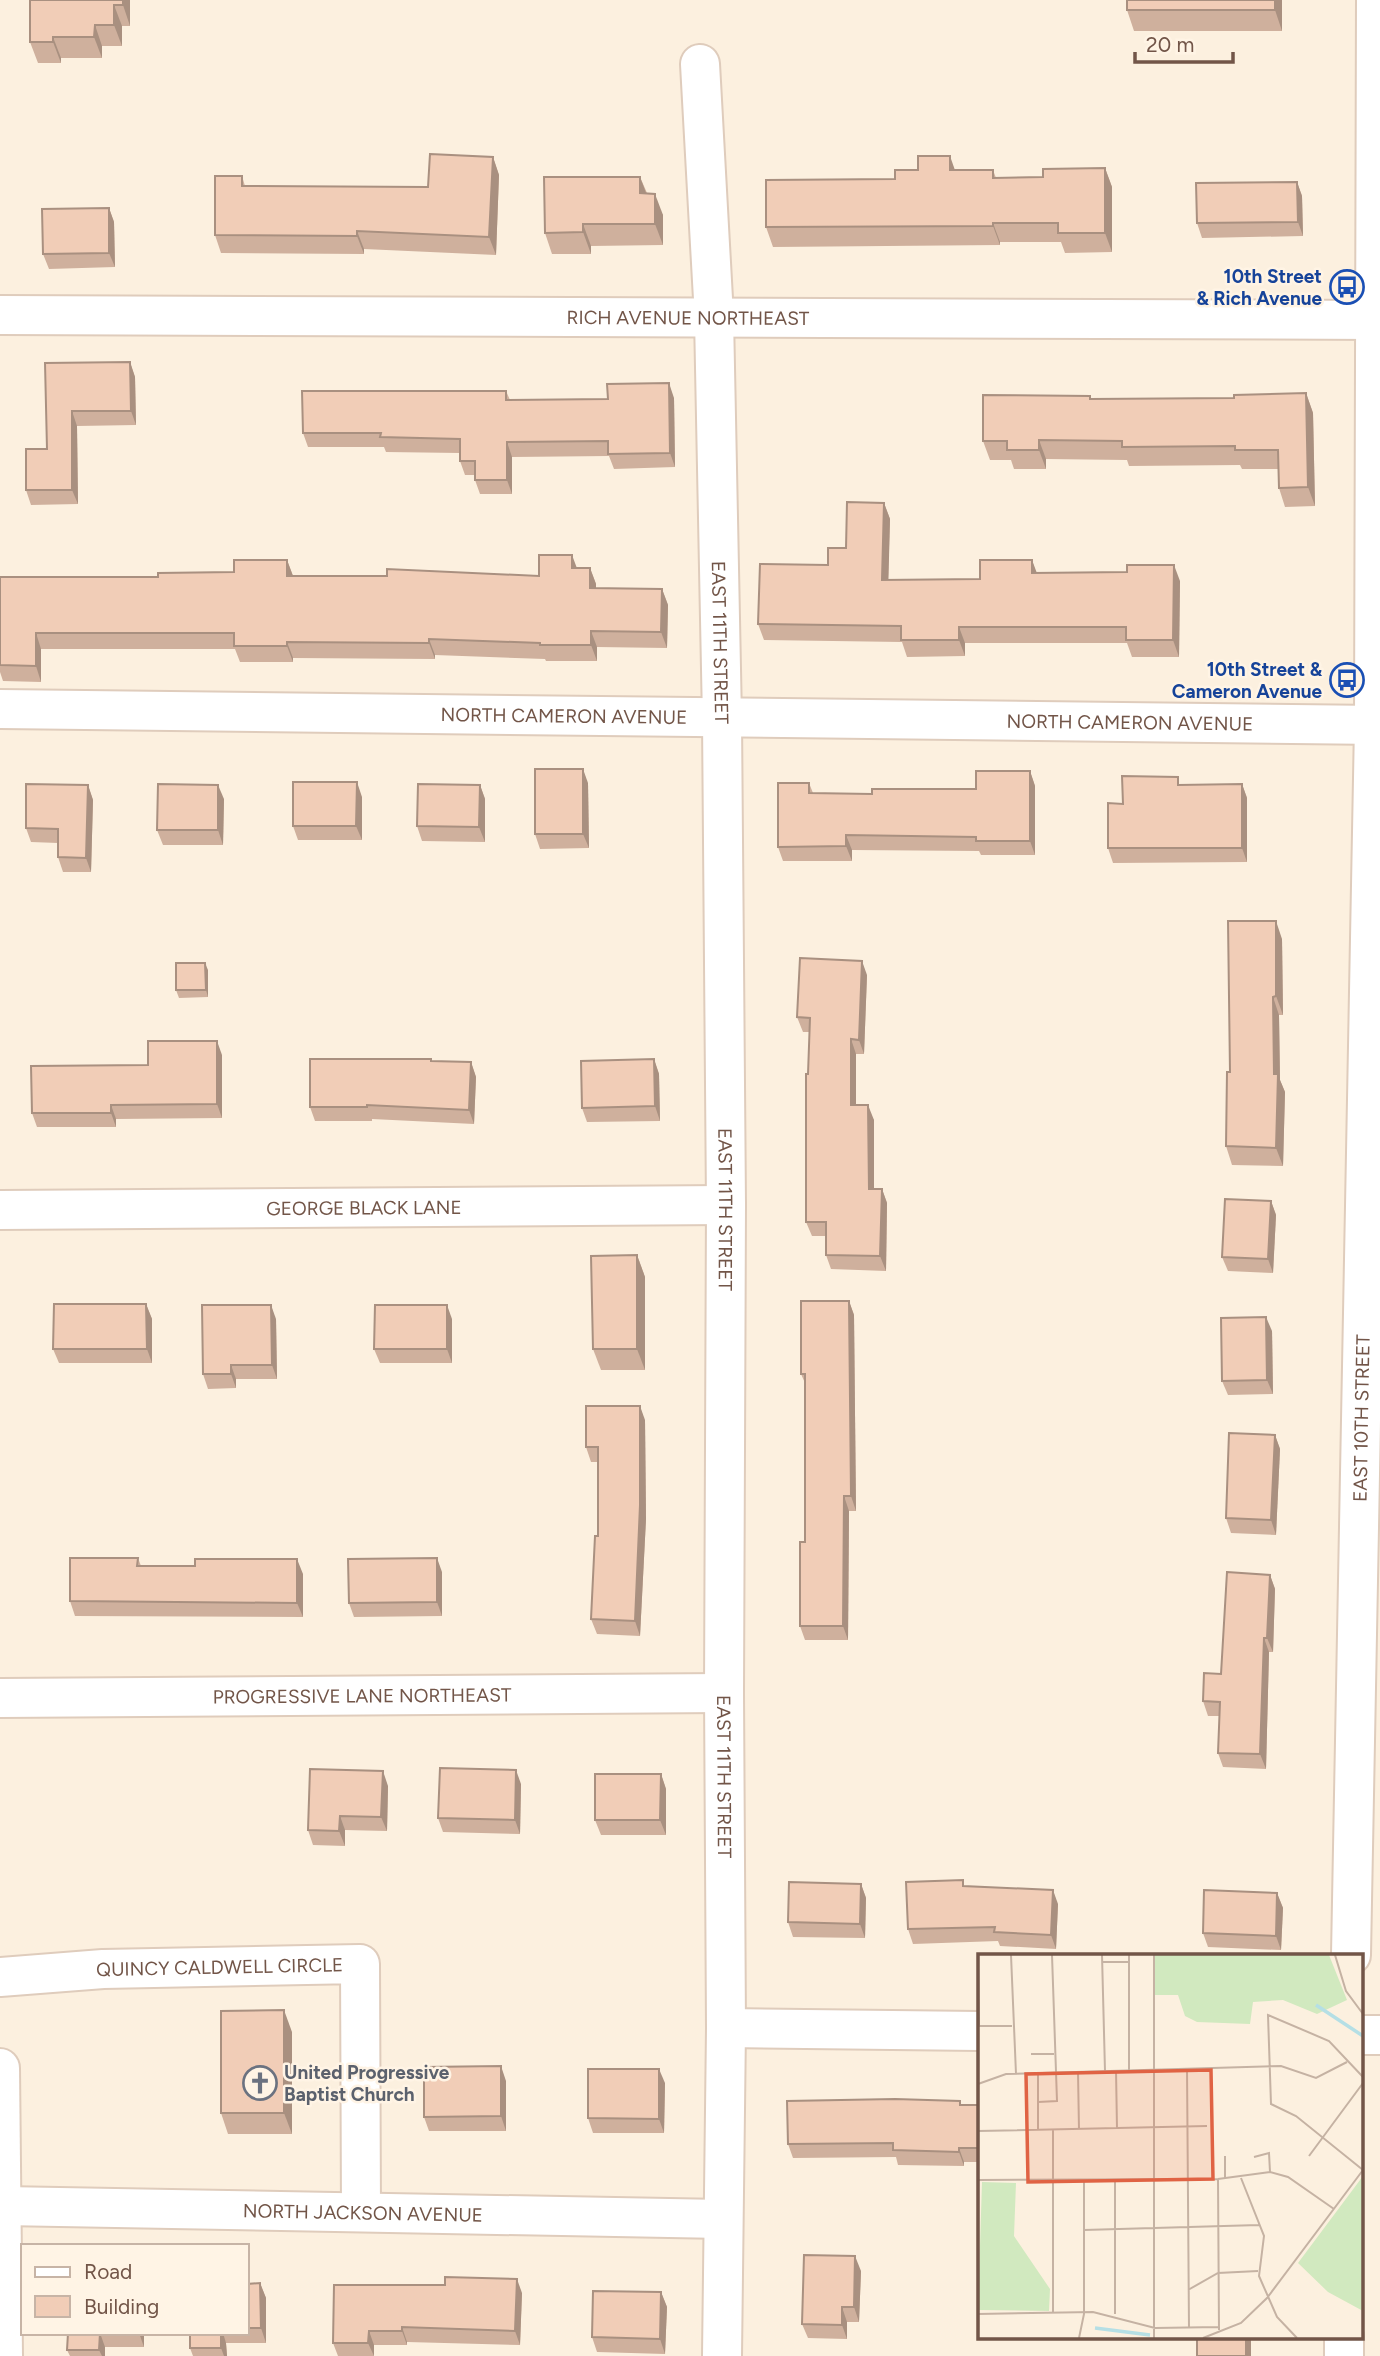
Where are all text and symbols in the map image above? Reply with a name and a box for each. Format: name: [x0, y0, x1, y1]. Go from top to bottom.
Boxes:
scale bar: [1135, 21, 1233, 65]
text: 20 m: [1146, 32, 1194, 57]
place label: 10th Street & Rich Avenue: [1197, 265, 1322, 310]
bus stop icon: 10th Street & Rich Avenue: [1328, 268, 1366, 306]
street label: RICH AVENUE NORTHEAST: [567, 306, 810, 330]
street label: EAST 11TH STREET: [707, 561, 733, 725]
place label: 10th Street & Cameron Avenue: [1172, 658, 1323, 703]
bus stop icon: 10th Street & Cameron Avenue: [1328, 661, 1366, 699]
street label: NORTH CAMERON AVENUE: [441, 703, 687, 729]
street label: NORTH CAMERON AVENUE: [1006, 710, 1253, 736]
street label: EAST 11TH STREET: [713, 1128, 737, 1292]
street label: GEORGE BLACK LANE: [266, 1196, 462, 1220]
street label: EAST 10TH STREET: [1348, 1334, 1375, 1502]
street label: PROGRESSIVE LANE NORTHEAST: [213, 1683, 512, 1709]
street label: EAST 11TH STREET: [712, 1695, 736, 1859]
street label: QUINCY CALDWELL CIRCLE: [96, 1953, 343, 1981]
inset map: [978, 1954, 1362, 2338]
place label: United Progressive Baptist Church: [284, 2061, 450, 2106]
church icon: United Progressive Baptist Church: [241, 2064, 279, 2102]
street label: NORTH JACKSON AVENUE: [243, 2199, 483, 2227]
legend: [21, 2244, 248, 2335]
text: Road: [84, 2259, 132, 2284]
text: Building: [84, 2294, 159, 2319]

